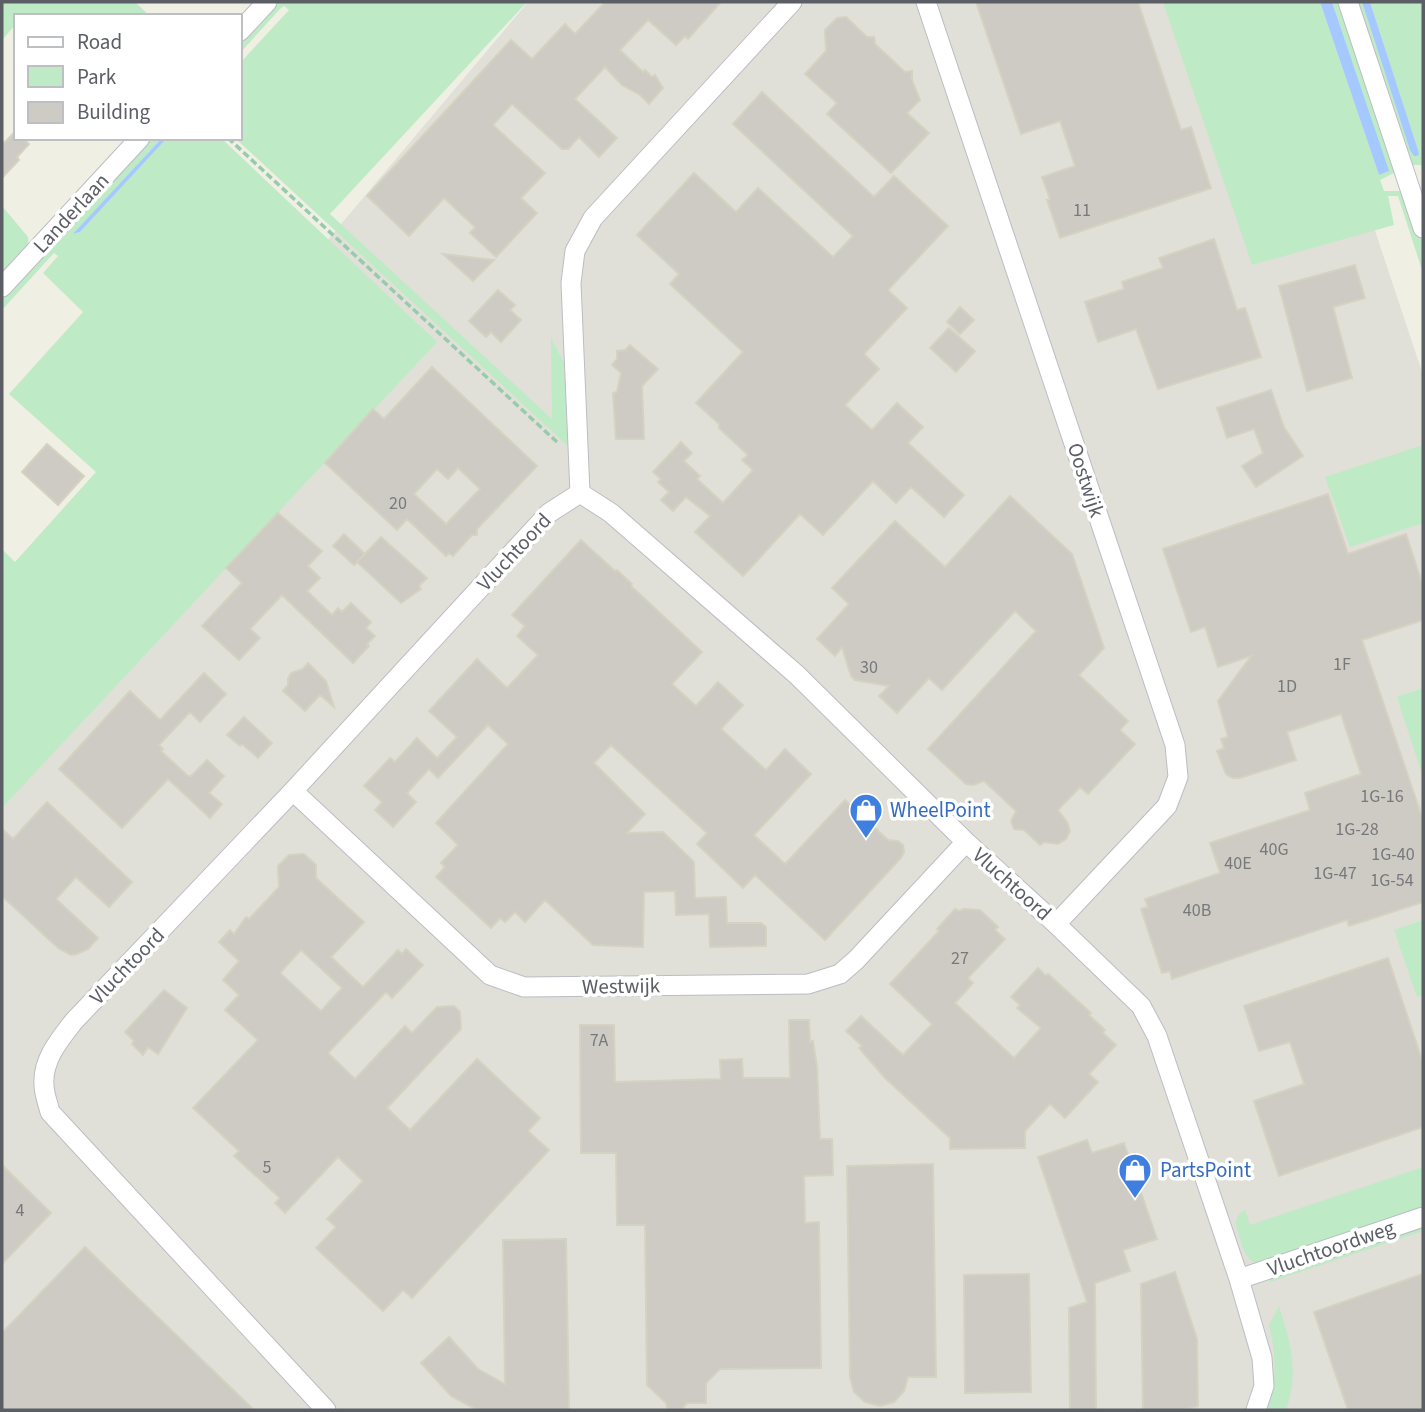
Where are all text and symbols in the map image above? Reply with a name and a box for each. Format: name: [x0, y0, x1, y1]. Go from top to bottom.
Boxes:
legend: [14, 14, 242, 140]
text: Road: [77, 27, 122, 57]
text: Park: [77, 62, 117, 92]
text: Building: [77, 97, 151, 127]
street label: Landerlaan: [26, 166, 116, 260]
house number: 11: [1073, 198, 1091, 223]
street label: Oostwijk: [1060, 439, 1112, 522]
house number: 20: [389, 491, 407, 516]
street label: Vluchtoord: [470, 506, 558, 598]
house number: 1F: [1333, 652, 1351, 677]
house number: 30: [860, 655, 878, 680]
house number: 1D: [1277, 674, 1297, 699]
house number: 1G-16: [1360, 784, 1404, 809]
shop icon: WheelPoint: [847, 791, 885, 840]
place label: WheelPoint: [890, 795, 991, 825]
house number: 1G-28: [1335, 817, 1379, 842]
house number: 40G: [1260, 837, 1289, 862]
street label: Vluchtoord: [966, 840, 1058, 928]
house number: 1G-40: [1371, 842, 1415, 867]
house number: 40E: [1224, 851, 1252, 876]
house number: 1G-47: [1313, 861, 1357, 886]
house number: 1G-54: [1370, 868, 1414, 893]
house number: 40B: [1183, 898, 1211, 923]
street label: Vluchtoord: [83, 921, 171, 1011]
house number: 27: [951, 946, 969, 971]
street label: Westwijk: [582, 970, 661, 1002]
house number: 7A: [590, 1028, 609, 1053]
shop icon: PartsPoint: [1116, 1151, 1154, 1200]
house number: 5: [263, 1155, 272, 1180]
place label: PartsPoint: [1160, 1155, 1251, 1185]
house number: 4: [16, 1198, 25, 1223]
street label: Vluchtoordweg: [1263, 1212, 1399, 1284]

